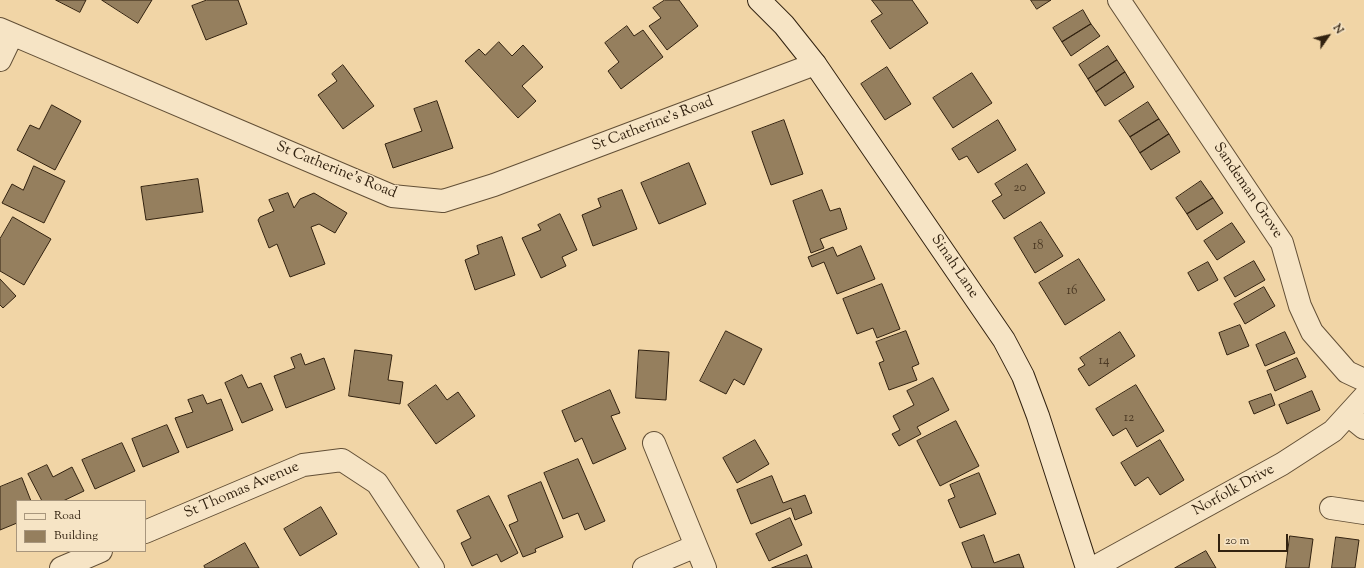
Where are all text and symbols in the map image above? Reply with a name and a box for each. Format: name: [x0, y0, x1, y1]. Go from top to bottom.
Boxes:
north arrow: [1308, 16, 1348, 56]
text: N: [1329, 21, 1347, 37]
street label: St Catherine's Road: [590, 94, 716, 156]
street label: St Catherine's Road: [273, 139, 399, 203]
street label: Sandeman Grove: [1208, 140, 1286, 242]
house number: 20: [1014, 181, 1026, 197]
street label: Sinah Lane: [926, 232, 982, 302]
house number: 18: [1033, 239, 1043, 255]
house number: 16: [1067, 284, 1077, 300]
house number: 14: [1099, 354, 1109, 370]
house number: 12: [1124, 411, 1134, 427]
street label: St Thomas Avenue: [182, 459, 302, 523]
street label: Norfolk Drive: [1190, 461, 1278, 521]
legend: [16, 500, 146, 552]
text: Road: [54, 507, 81, 525]
scale bar: [1220, 526, 1290, 552]
text: Building: [54, 527, 98, 545]
text: 20 m: [1225, 532, 1249, 550]

